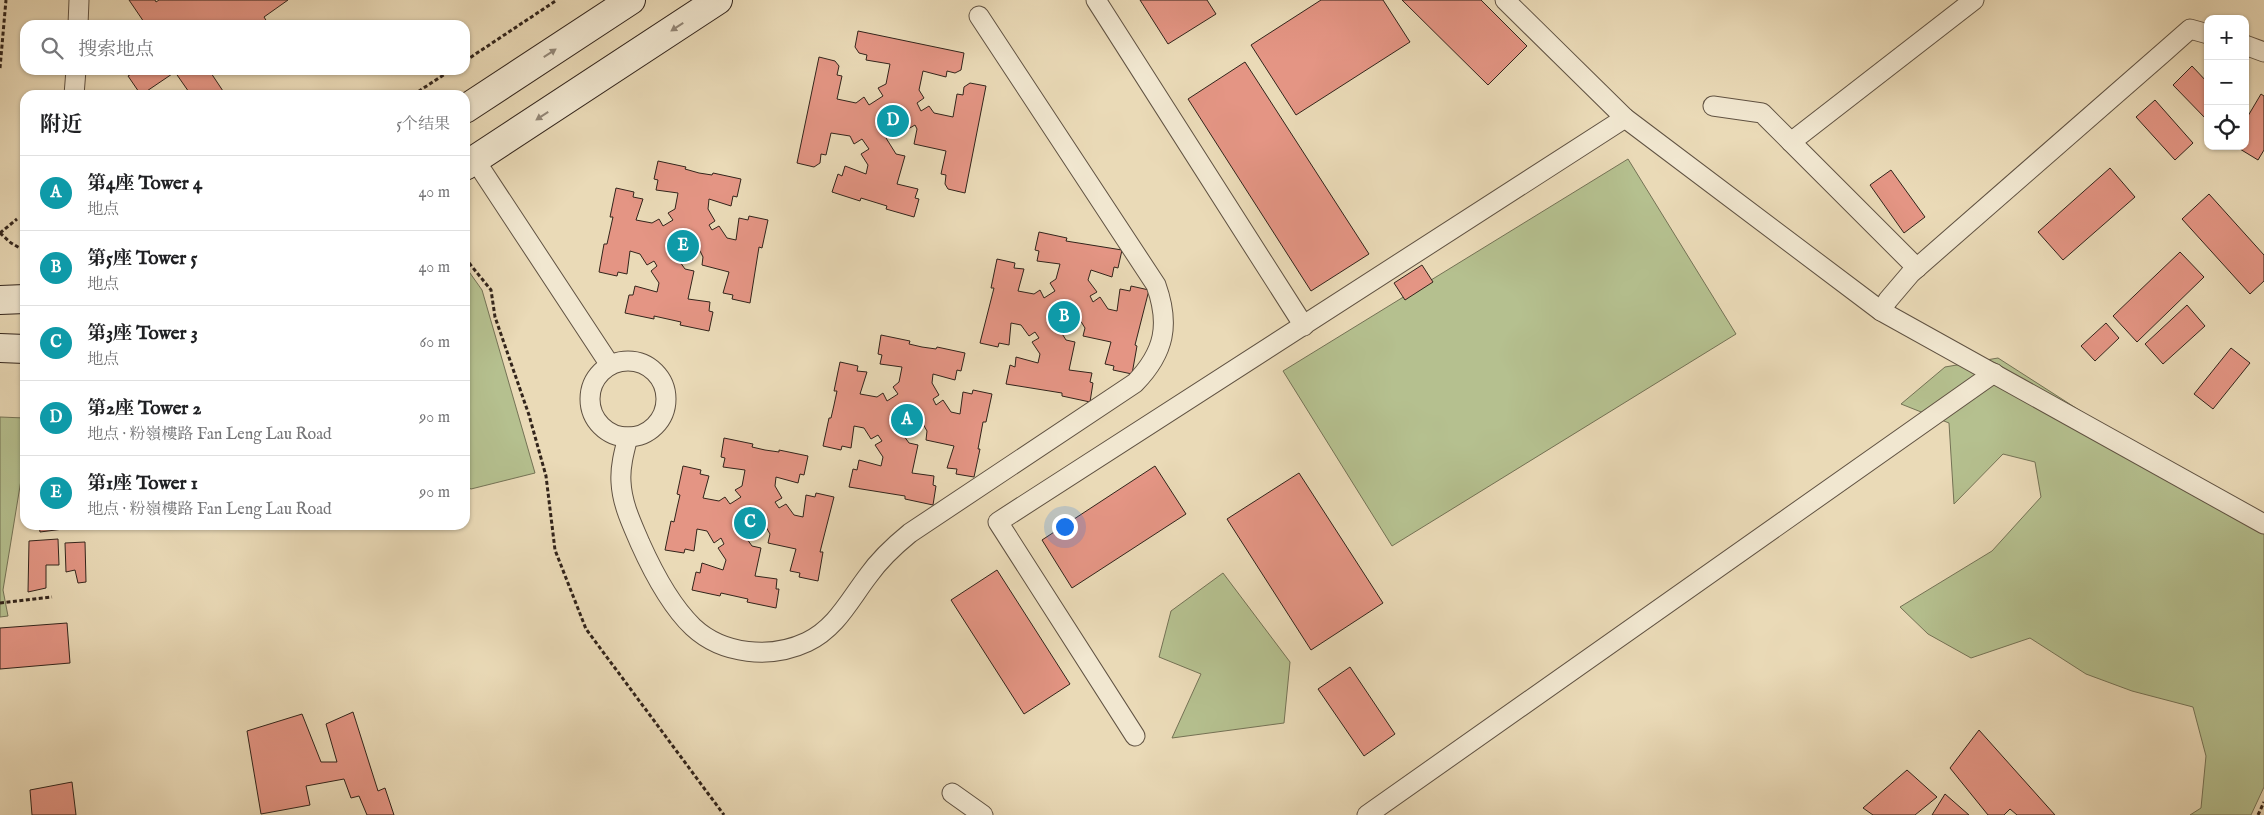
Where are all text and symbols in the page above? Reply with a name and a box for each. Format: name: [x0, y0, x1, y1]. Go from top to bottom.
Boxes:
map controls: [2204, 15, 2249, 150]
button: +: [2204, 15, 2249, 60]
search box: [20, 20, 470, 75]
one-way arrow: [671, 22, 684, 32]
icon: search: [38, 34, 66, 62]
text: 搜索地点: [78, 38, 154, 62]
one-way arrow: [543, 49, 556, 58]
button: −: [2204, 60, 2249, 105]
pin: D: [877, 102, 909, 140]
button: locate: [2204, 105, 2249, 150]
one-way arrow: [535, 111, 548, 121]
text: 附近: [40, 112, 82, 139]
text: 5个结果: [396, 115, 450, 135]
text: 第4座 Tower 4: [87, 172, 202, 196]
text: A: [51, 183, 61, 203]
text: 40 m: [418, 183, 450, 203]
text: 地点: [87, 200, 119, 220]
pin: E: [667, 227, 699, 265]
text: 第5座 Tower 5: [87, 247, 197, 271]
text: B: [51, 258, 61, 278]
text: 40 m: [418, 258, 450, 278]
text: 地点: [87, 275, 119, 295]
pin: B: [1048, 298, 1080, 336]
text: 第3座 Tower 3: [87, 322, 198, 346]
text: C: [50, 333, 62, 353]
text: 60 m: [420, 333, 450, 353]
text: 地点: [87, 350, 119, 370]
text: 第2座 Tower 2: [87, 397, 201, 421]
pin: A: [891, 401, 923, 439]
text: D: [50, 408, 62, 428]
text: 90 m: [419, 408, 450, 428]
text: 地点 · 粉嶺樓路 Fan Leng Lau Road: [87, 425, 332, 445]
text: 第1座 Tower 1: [87, 472, 198, 496]
text: E: [50, 483, 62, 503]
text: 90 m: [419, 483, 450, 503]
text: 地点 · 粉嶺樓路 Fan Leng Lau Road: [87, 500, 332, 520]
pin: C: [734, 504, 766, 542]
your location: [1052, 514, 1078, 540]

